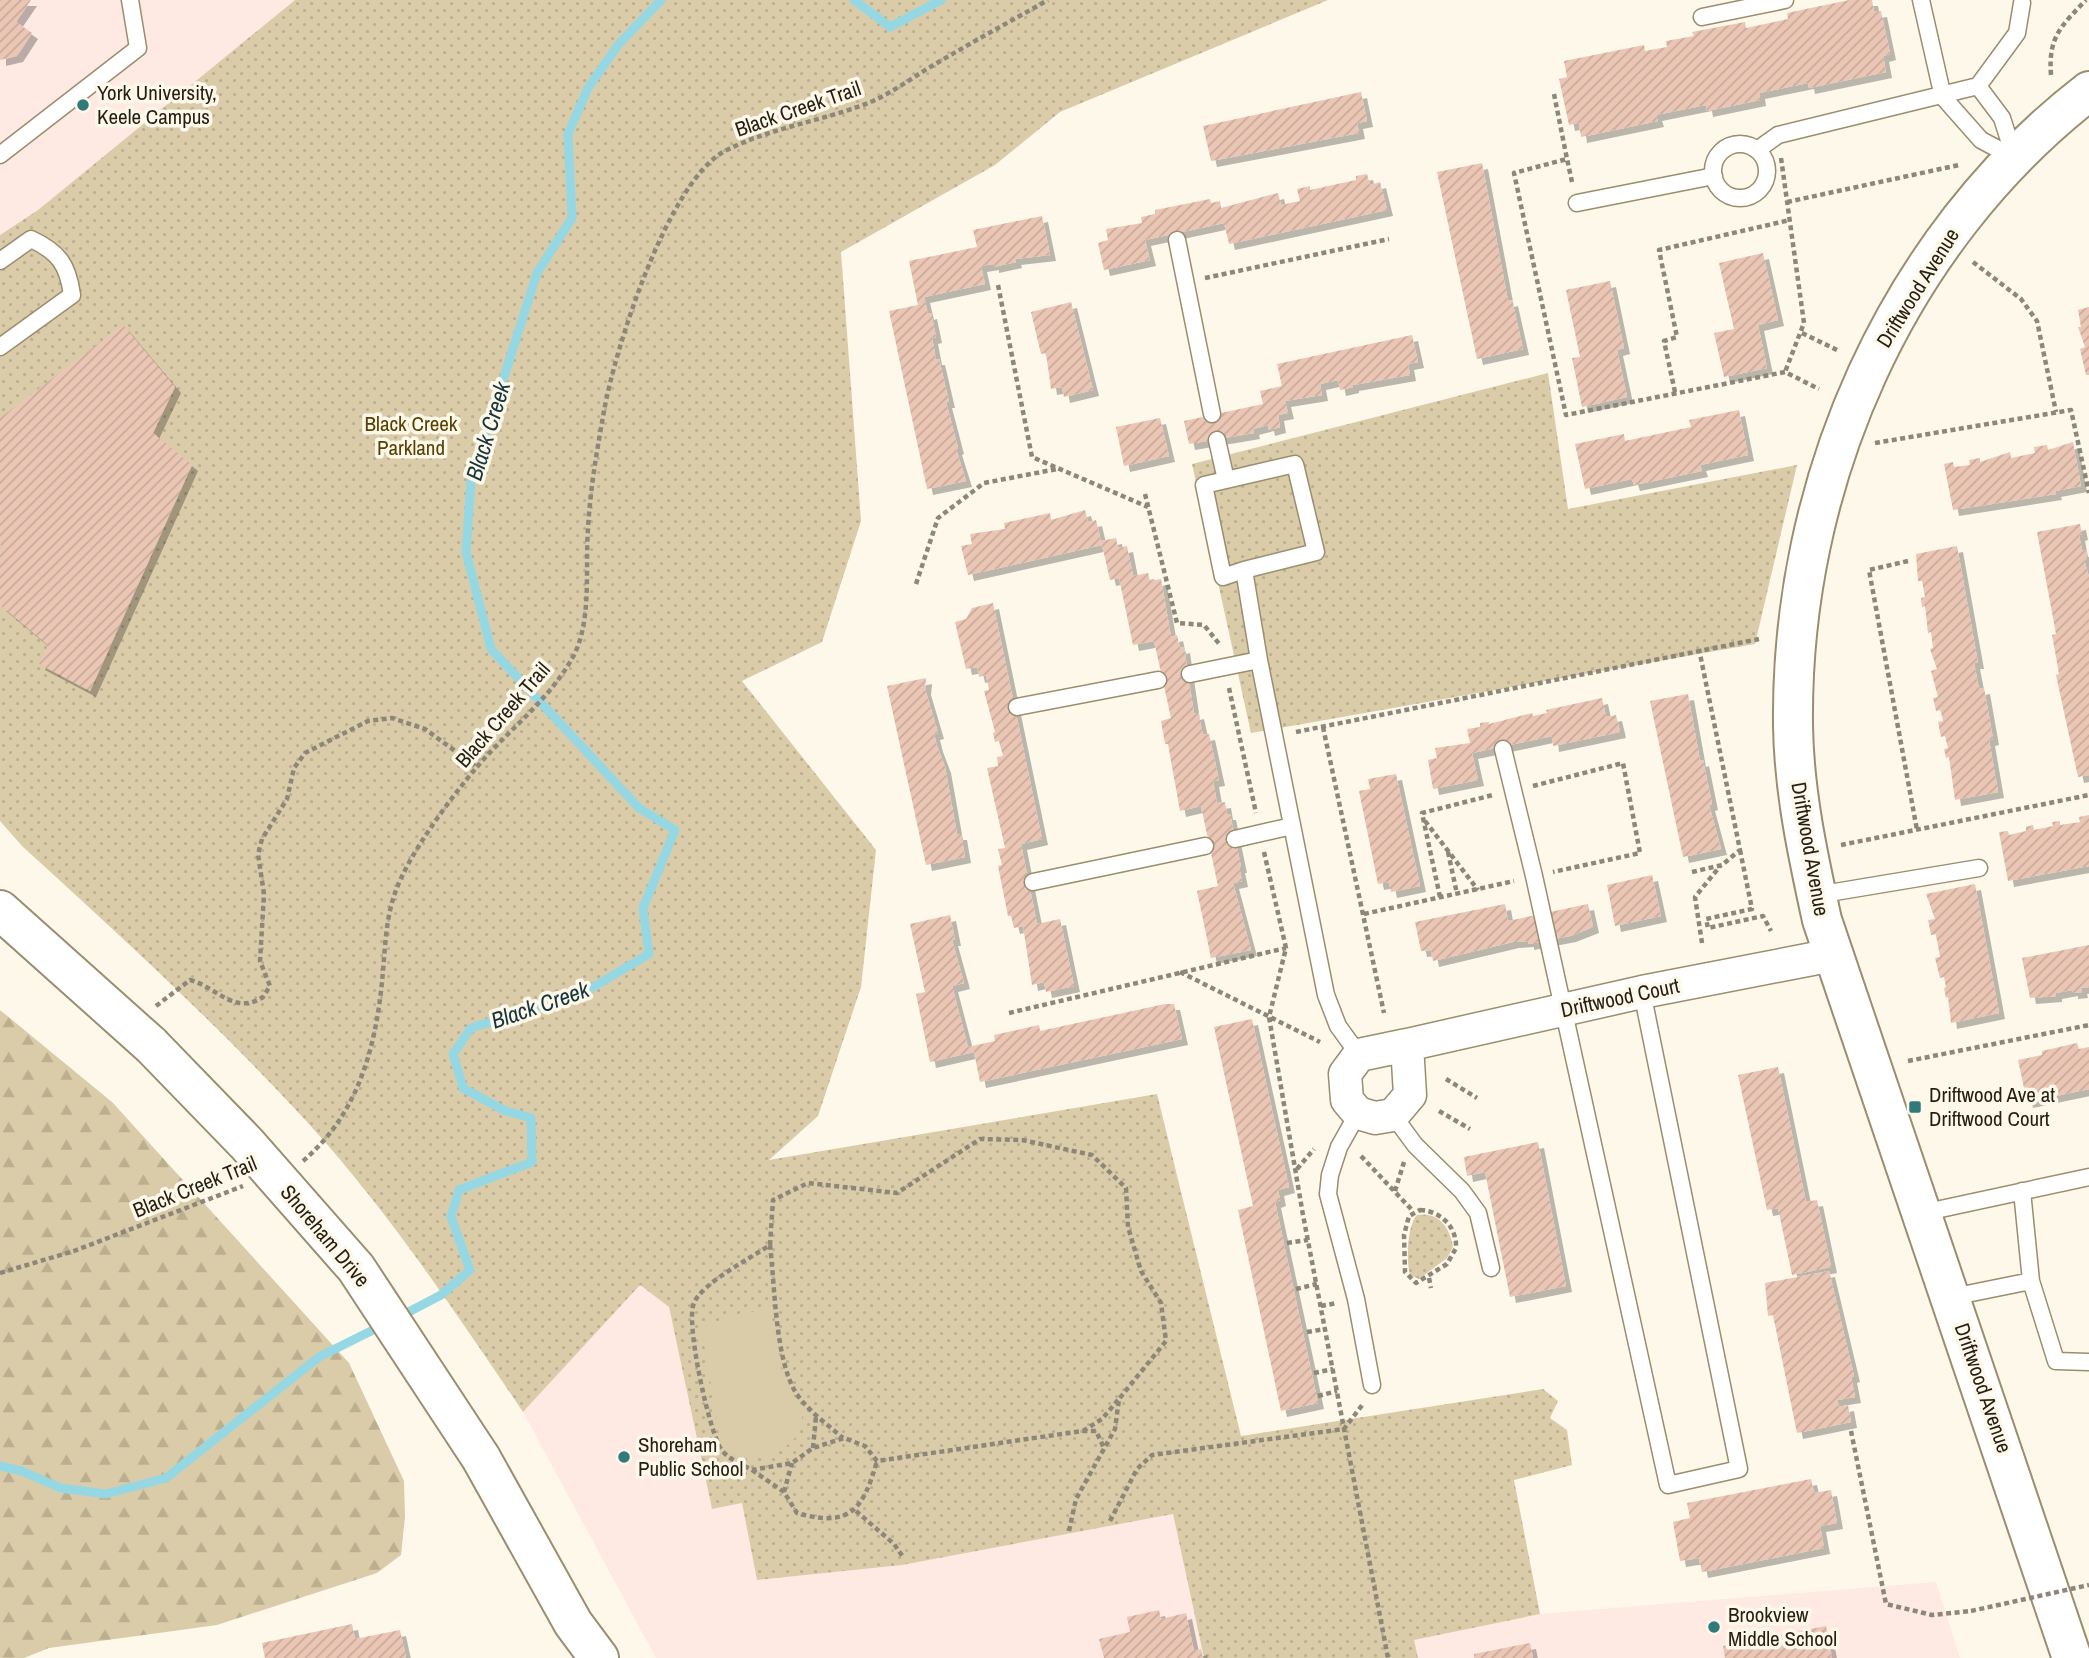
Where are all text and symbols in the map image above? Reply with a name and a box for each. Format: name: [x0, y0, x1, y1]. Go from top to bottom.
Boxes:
street label: Black Creek Trail: [731, 73, 865, 144]
place label: York University, Keele Campus: [97, 78, 217, 131]
marker: York University, Keele Campus: [75, 97, 91, 113]
street label: Driftwood Avenue: [1869, 223, 1966, 353]
water label: Black Creek: [458, 376, 518, 484]
park label: Black Creek Parkland: [365, 409, 458, 462]
street label: Black Creek Trail: [449, 656, 557, 774]
street label: Driftwood Avenue: [1784, 780, 1837, 918]
street label: Driftwood Court: [1558, 971, 1682, 1024]
water label: Black Creek: [487, 973, 594, 1036]
place label: Driftwood Ave at Driftwood Court: [1929, 1080, 2055, 1133]
marker: Driftwood Ave at Driftwood Court: [1907, 1099, 1923, 1115]
street label: Black Creek Trail: [129, 1149, 261, 1225]
street label: Shoreham Drive: [274, 1178, 377, 1293]
street label: Driftwood Avenue: [1948, 1319, 2019, 1457]
place label: Shoreham Public School: [638, 1430, 743, 1483]
marker: Shoreham Public School: [616, 1449, 632, 1465]
place label: Brookview Middle School: [1728, 1600, 1837, 1653]
marker: Brookview Middle School: [1706, 1619, 1722, 1635]

